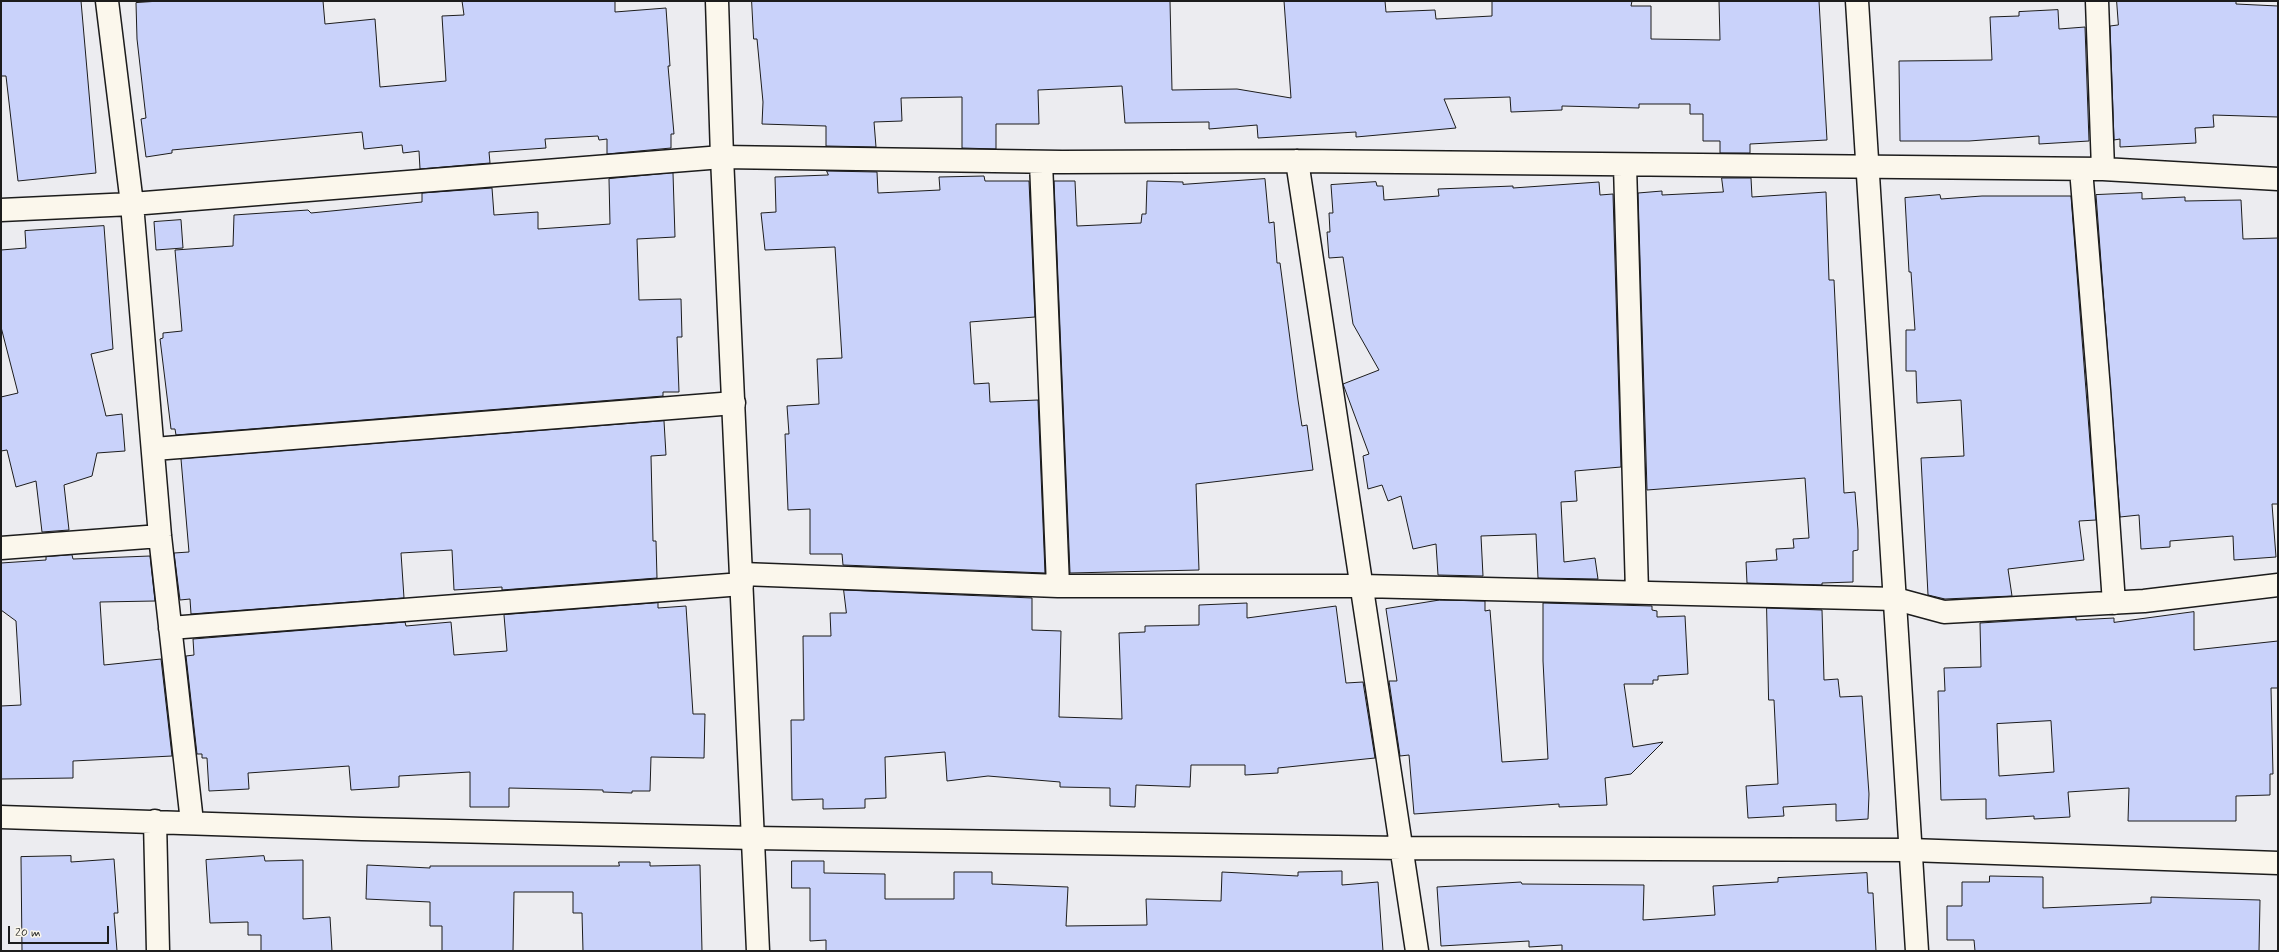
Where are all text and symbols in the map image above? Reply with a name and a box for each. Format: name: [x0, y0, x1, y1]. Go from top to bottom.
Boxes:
scale bar: [10, 918, 111, 944]
text: 20 m: [15, 925, 41, 941]

